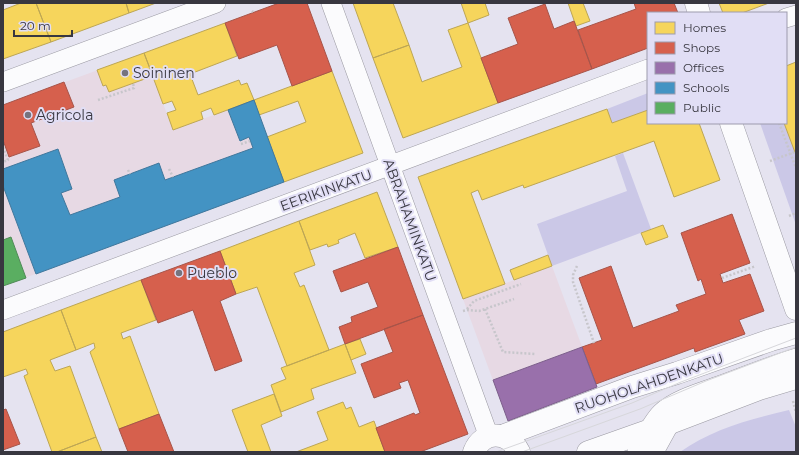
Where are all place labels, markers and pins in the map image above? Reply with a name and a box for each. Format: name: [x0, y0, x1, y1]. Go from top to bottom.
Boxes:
place label: Soininen: [133, 64, 195, 82]
marker: Soininen: [120, 68, 130, 78]
place label: Agricola: [36, 106, 93, 124]
marker: Agricola: [23, 110, 33, 120]
place label: Pueblo: [187, 264, 237, 282]
marker: Pueblo: [174, 268, 184, 278]

